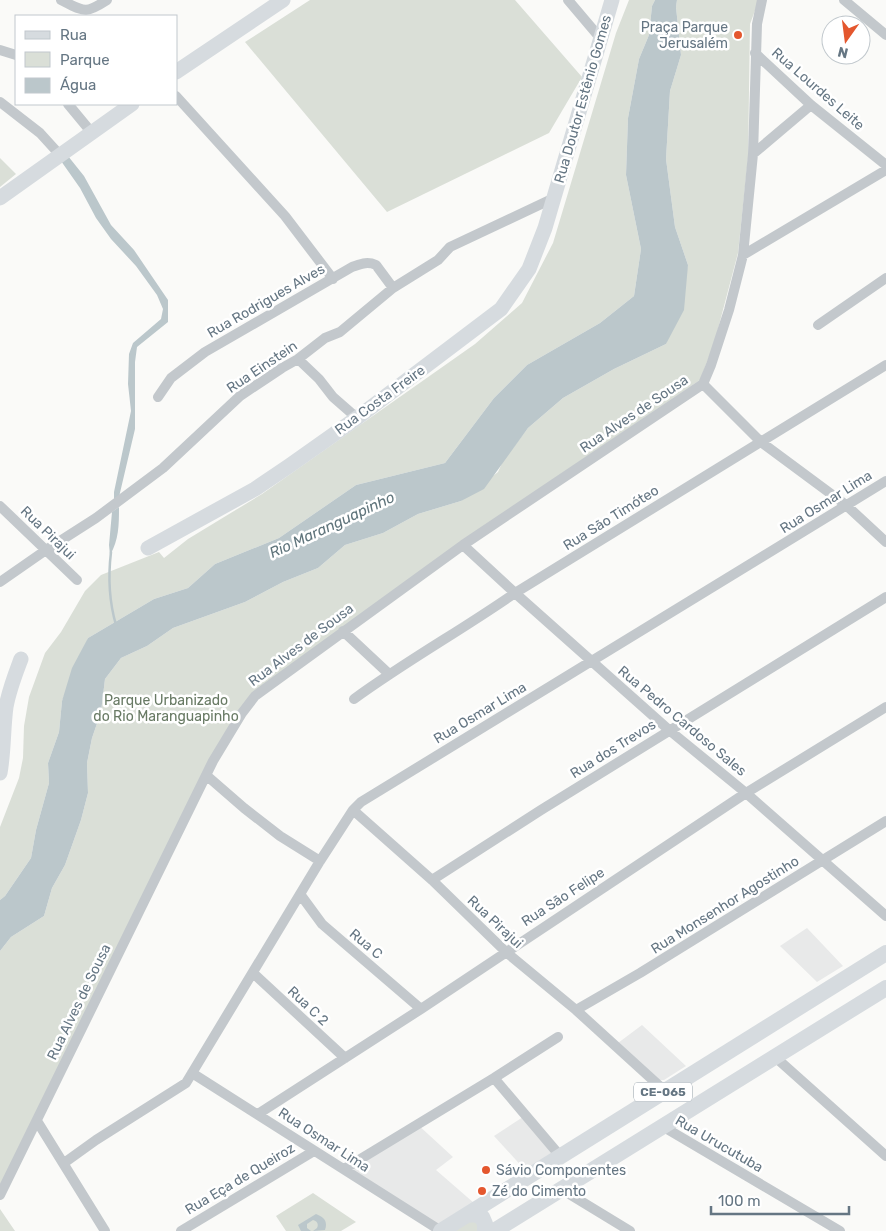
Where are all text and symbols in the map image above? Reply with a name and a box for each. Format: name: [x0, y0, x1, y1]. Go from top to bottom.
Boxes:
street label: Rua Doutor Estênio Gomes: [551, 13, 615, 185]
legend: [15, 15, 178, 105]
north arrow: [821, 15, 871, 65]
place label: Praça Parque Jerusalém: [641, 19, 728, 52]
text: Rua: [60, 26, 87, 44]
marker: Praça Parque Jerusalém: [732, 29, 744, 41]
text: N: [836, 43, 850, 62]
street label: Rua Lourdes Leite: [768, 44, 868, 134]
text: Parque: [60, 51, 110, 69]
text: Água: [60, 76, 96, 94]
street label: Rua Rodrigues Alves: [204, 260, 328, 342]
street label: Rua Einstein: [223, 337, 301, 397]
street label: Rua Costa Freire: [332, 361, 429, 438]
street label: Rua Alves de Sousa: [577, 372, 691, 456]
street label: Rua Osmar Lima: [777, 467, 875, 537]
street label: Rua São Timóteo: [560, 482, 662, 554]
water label: Rio Maranguapinho: [266, 488, 398, 562]
street label: Rua Pirajui: [17, 503, 79, 563]
street label: Rua Alves de Sousa: [245, 600, 357, 690]
street label: Rua Pedro Cardoso Sales: [614, 662, 750, 780]
street label: Rua Osmar Lima: [430, 679, 530, 747]
park label: Parque Urbanizado do Rio Maranguapinho: [93, 692, 239, 725]
street label: Rua dos Trevos: [567, 716, 659, 782]
street label: Rua Monsenhor Agostinho: [648, 852, 802, 958]
street label: Rua São Felipe: [518, 864, 608, 930]
street label: Rua Pirajui: [464, 892, 526, 952]
street label: Rua C: [346, 925, 386, 963]
street label: Rua Alves de Sousa: [44, 941, 114, 1063]
street label: Rua C 2: [284, 983, 332, 1029]
road number: CE-065: [634, 1082, 692, 1102]
street label: Rua Osmar Lima: [275, 1104, 373, 1176]
street label: Rua Urucutuba: [672, 1112, 766, 1176]
street label: Rua Eça de Queiroz: [182, 1140, 298, 1218]
place label: Sávio Componentes: [496, 1162, 626, 1179]
marker: Sávio Componentes: [480, 1164, 492, 1176]
place label: Zé do Cimento: [492, 1183, 586, 1200]
scale bar: [711, 1184, 848, 1216]
marker: Zé do Cimento: [476, 1185, 488, 1197]
text: 100 m: [718, 1192, 760, 1210]

